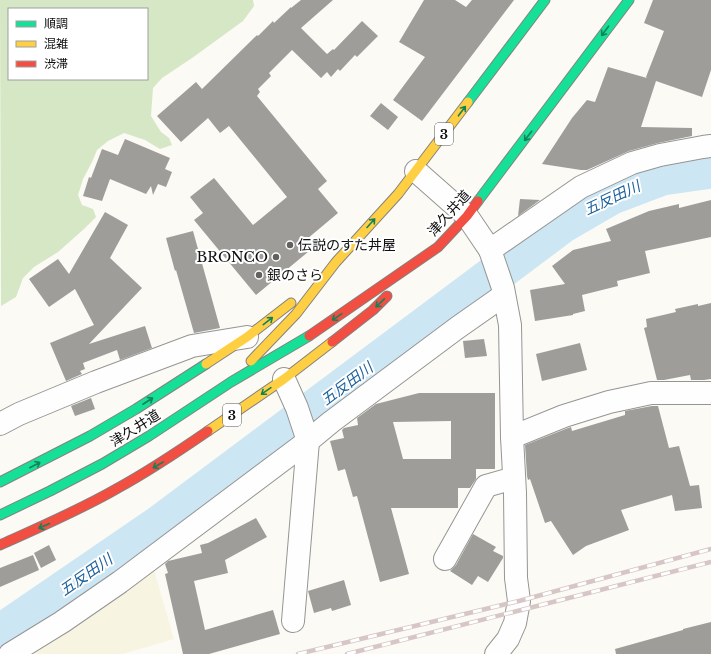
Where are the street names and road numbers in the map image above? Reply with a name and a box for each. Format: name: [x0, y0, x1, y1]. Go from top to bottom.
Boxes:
road number: 3: [435, 123, 453, 145]
street label: 津久井道: [424, 186, 474, 240]
road number: 3: [223, 404, 241, 426]
street label: 津久井道: [106, 406, 164, 450]

